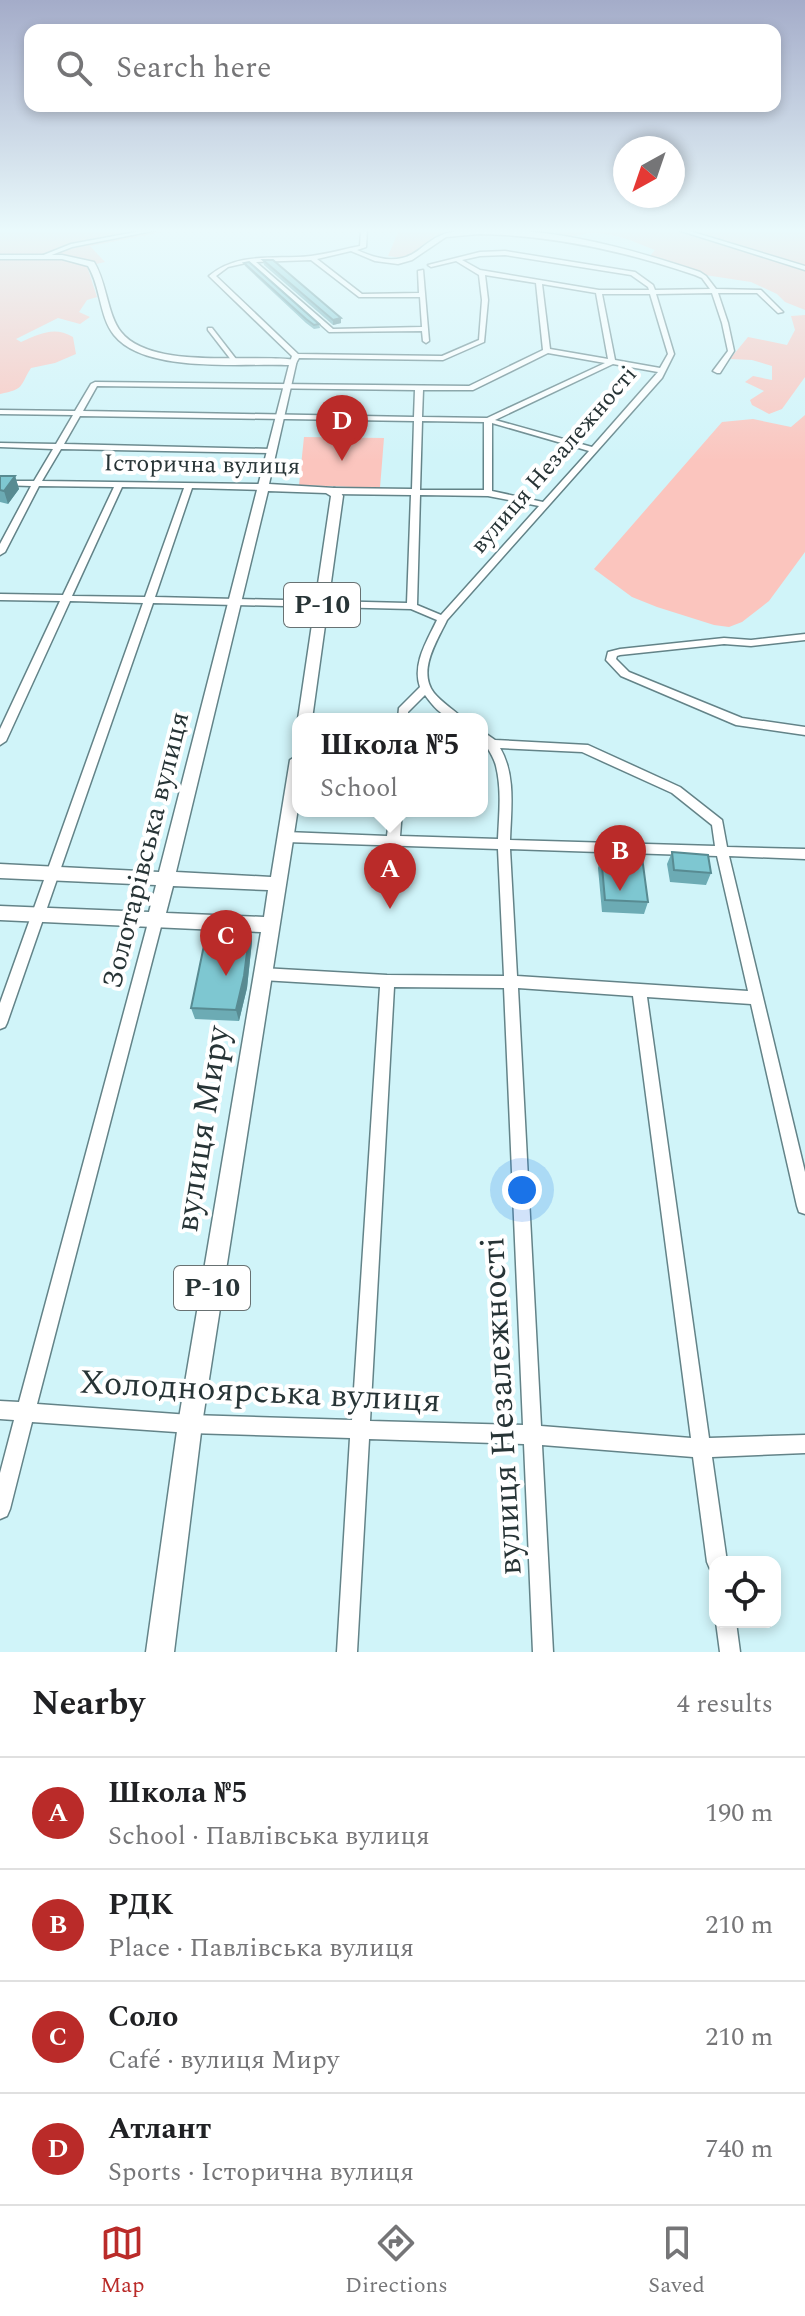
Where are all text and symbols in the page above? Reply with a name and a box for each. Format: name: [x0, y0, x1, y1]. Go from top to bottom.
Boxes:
search box: [24, 24, 781, 112]
text: Search here: [116, 45, 272, 91]
icon: search: [52, 46, 96, 90]
north arrow: [613, 136, 685, 208]
street label: вулиця Незалежності: [462, 358, 646, 562]
pin: D: [316, 395, 368, 461]
street label: Історична вулиця: [103, 445, 301, 485]
road number: Р-10: [284, 583, 360, 627]
street label: Золотарівська вулиця: [91, 707, 201, 993]
popup: [292, 713, 488, 817]
text: Школа №5: [320, 722, 460, 768]
text: School: [320, 768, 398, 808]
pin: B: [594, 825, 646, 891]
pin: A: [364, 843, 416, 909]
pin: C: [200, 910, 252, 976]
street label: вулиця Миру: [161, 1021, 245, 1236]
your location: [502, 1170, 542, 1210]
street label: вулиця Незалежності: [467, 1235, 537, 1577]
road number: Р-10: [174, 1266, 250, 1310]
street label: Холодноярська вулиця: [78, 1357, 442, 1427]
map controls: [709, 1556, 781, 1628]
button: locate: [709, 1556, 781, 1628]
text: Nearby: [32, 1678, 145, 1730]
text: 4 results: [677, 1684, 773, 1724]
text: Школа №5: [108, 1770, 248, 1816]
text: A: [48, 1793, 68, 1833]
text: 190 m: [705, 1793, 773, 1833]
text: School · Павлівська вулиця: [108, 1816, 430, 1856]
text: РДК: [108, 1882, 174, 1928]
text: B: [49, 1905, 67, 1945]
text: 210 m: [705, 1905, 773, 1945]
text: Place · Павлівська вулиця: [108, 1928, 414, 1968]
text: Соло: [108, 1994, 179, 2040]
text: C: [49, 2017, 67, 2057]
text: 210 m: [705, 2017, 773, 2057]
text: Café · вулиця Миру: [108, 2040, 339, 2080]
text: Атлант: [108, 2106, 211, 2152]
text: D: [48, 2129, 68, 2169]
text: 740 m: [705, 2129, 773, 2169]
text: Sports · Історична вулиця: [108, 2152, 414, 2192]
tab: Map: [100, 2221, 145, 2302]
tab: Directions: [345, 2221, 448, 2302]
tab: Saved: [648, 2221, 705, 2302]

